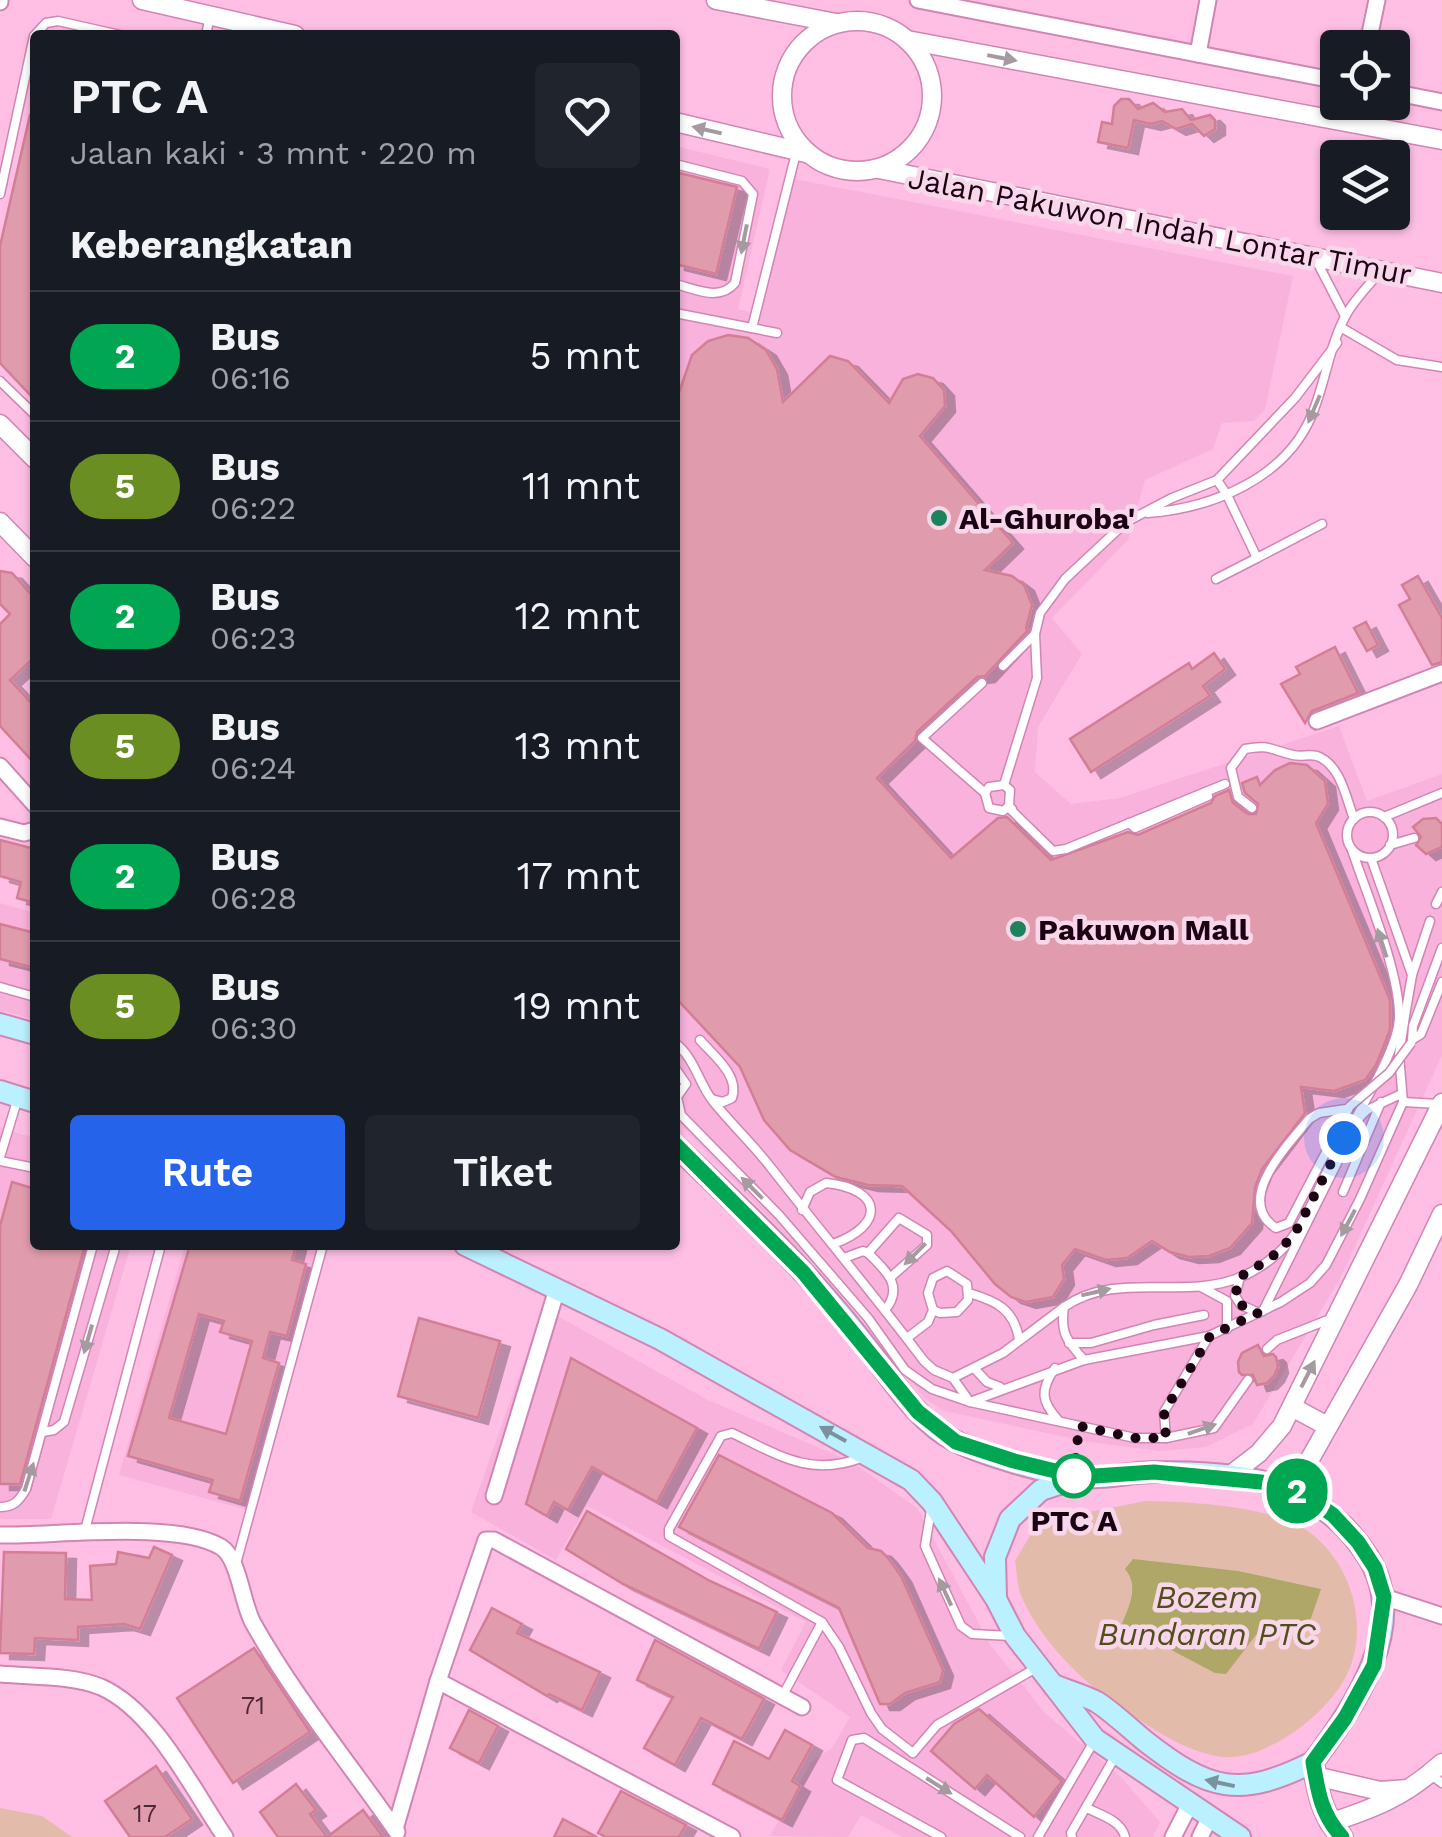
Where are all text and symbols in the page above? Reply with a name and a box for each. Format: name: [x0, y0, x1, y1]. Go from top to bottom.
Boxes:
map controls: [1320, 30, 1410, 230]
button: locate: [1320, 30, 1410, 120]
one-way arrow: [987, 50, 1018, 66]
button: heart: [535, 63, 640, 168]
text: PTC A: [70, 68, 208, 125]
one-way arrow: [691, 122, 722, 137]
text: Jalan kaki · 3 mnt · 220 m: [70, 134, 477, 172]
button: layers: [1320, 140, 1410, 230]
street label: Jalan Pakuwon Indah Lontar Timur: [905, 160, 1415, 292]
text: Keberangkatan: [70, 223, 353, 267]
one-way arrow: [736, 224, 752, 255]
text: Bus: [210, 315, 280, 359]
text: 5 mnt: [530, 334, 640, 378]
text: 2: [115, 335, 135, 377]
text: 06:16: [210, 359, 291, 397]
one-way arrow: [1306, 394, 1322, 423]
text: Bus: [210, 445, 280, 489]
text: 11 mnt: [522, 464, 640, 508]
text: 5: [115, 465, 135, 507]
text: 06:22: [210, 489, 296, 527]
place label: Al-Ghuroba': [959, 501, 1135, 536]
marker: Al-Ghuroba': [928, 507, 950, 529]
text: Bus: [210, 575, 280, 619]
text: 12 mnt: [515, 594, 640, 638]
text: 2: [115, 595, 135, 637]
text: 06:23: [210, 619, 296, 657]
text: Bus: [210, 705, 280, 749]
text: 13 mnt: [515, 724, 640, 768]
text: 5: [115, 725, 135, 767]
text: 06:24: [210, 749, 296, 787]
text: Bus: [210, 835, 280, 879]
text: 17 mnt: [517, 854, 640, 898]
text: 2: [115, 855, 135, 897]
text: 06:28: [210, 879, 297, 917]
place label: Pakuwon Mall: [1038, 912, 1249, 947]
marker: Pakuwon Mall: [1007, 918, 1029, 940]
one-way arrow: [1374, 927, 1389, 957]
text: Bus: [210, 965, 280, 1009]
text: 19 mnt: [513, 984, 640, 1028]
text: 5: [115, 985, 135, 1027]
text: 06:30: [210, 1009, 297, 1047]
your location: [1319, 1113, 1369, 1163]
button: Rute: [70, 1115, 345, 1230]
button: Tiket: [365, 1115, 640, 1230]
one-way arrow: [741, 1176, 764, 1200]
one-way arrow: [1340, 1208, 1357, 1237]
one-way arrow: [903, 1242, 927, 1266]
one-way arrow: [1081, 1284, 1112, 1299]
one-way arrow: [80, 1324, 95, 1354]
one-way arrow: [1299, 1360, 1316, 1389]
one-way arrow: [1187, 1421, 1217, 1436]
one-way arrow: [818, 1425, 847, 1442]
marker: PTC A: [1053, 1455, 1095, 1497]
line badge: 2: [1264, 1458, 1330, 1524]
one-way arrow: [22, 1462, 37, 1492]
text: 2: [1287, 1470, 1307, 1512]
place label: PTC A: [1030, 1503, 1118, 1538]
one-way arrow: [937, 1577, 954, 1606]
water label: Bozem Bundaran PTC: [1098, 1578, 1317, 1653]
house number: 71: [241, 1691, 265, 1720]
one-way arrow: [1204, 1774, 1235, 1790]
one-way arrow: [925, 1777, 953, 1794]
house number: 17: [133, 1799, 157, 1828]

